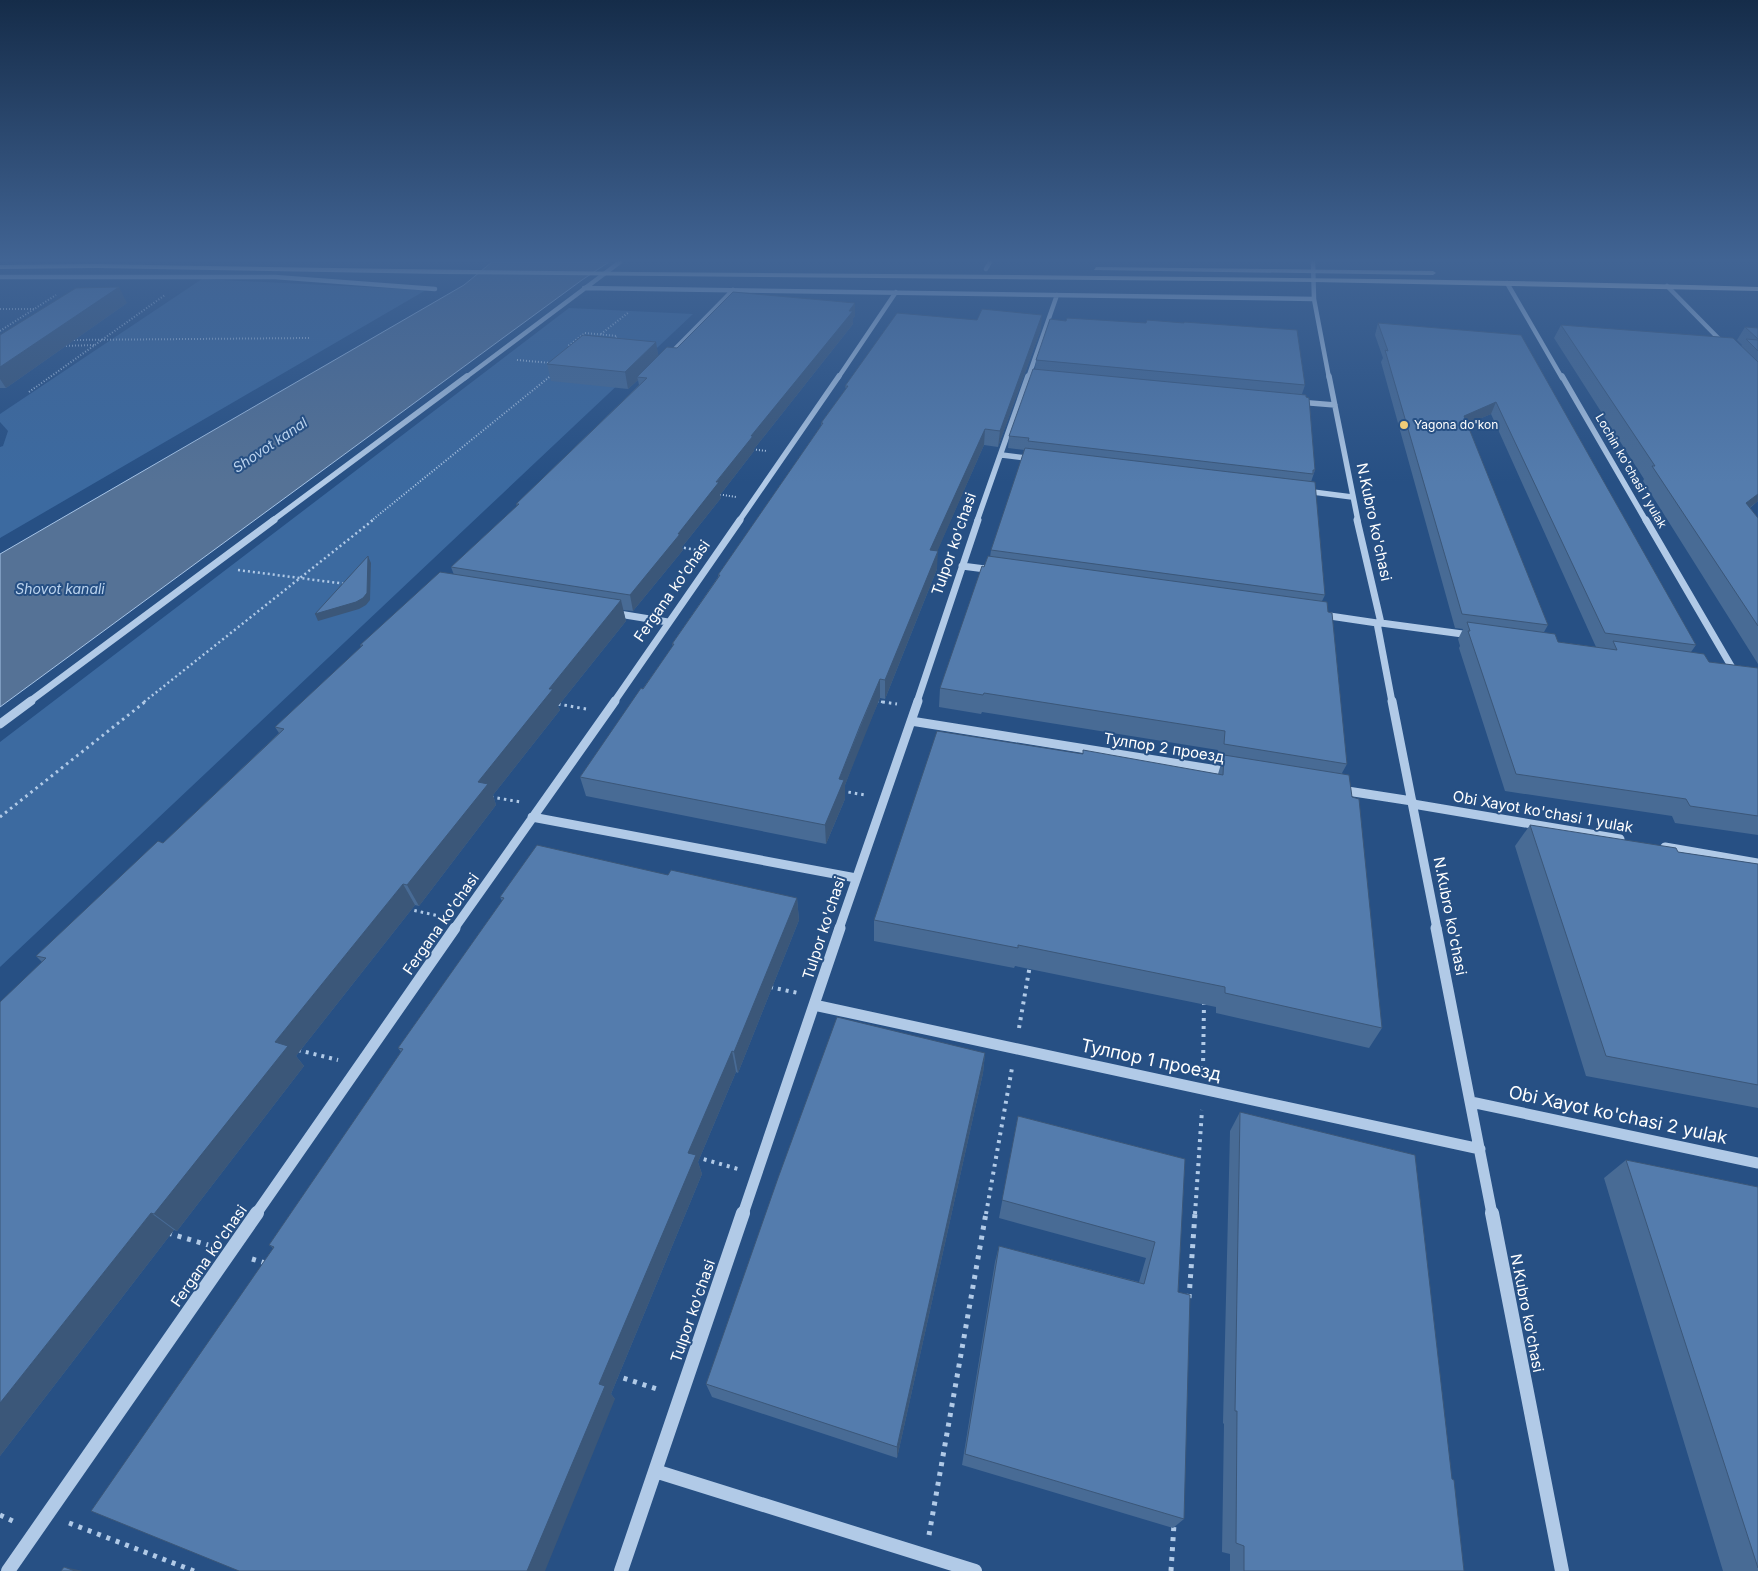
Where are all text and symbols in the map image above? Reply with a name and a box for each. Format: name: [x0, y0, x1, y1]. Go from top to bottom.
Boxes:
street label: Lochin ko'chasi 1 yulak: [1593, 411, 1671, 531]
water label: Shovot kanal: [229, 413, 311, 476]
place label: Yagona do'kon: [1414, 417, 1498, 432]
marker: Yagona do'kon: [1398, 419, 1410, 431]
street label: N.Kubro ko'chasi: [1353, 461, 1396, 583]
street label: Tulpor ko'chasi: [927, 490, 980, 598]
street label: Fergana ko'chasi: [629, 536, 714, 645]
water label: Shovot kanali: [15, 580, 105, 597]
street label: Тулпор 2 проезд: [1102, 729, 1226, 766]
street label: Obi Xayot ko'chasi 1 yulak: [1451, 786, 1636, 837]
street label: N.Kubro ko'chasi: [1430, 855, 1471, 977]
street label: Fergana ko'chasi: [398, 869, 483, 978]
street label: Tulpor ko'chasi: [798, 874, 849, 982]
street label: Тулпор 1 проезд: [1079, 1034, 1223, 1085]
street label: Obi Xayot ko'chasi 2 yulak: [1507, 1081, 1729, 1148]
street label: Fergana ko'chasi: [166, 1201, 251, 1310]
street label: N.Kubro ko'chasi: [1507, 1252, 1548, 1374]
street label: Tulpor ko'chasi: [666, 1257, 719, 1365]

